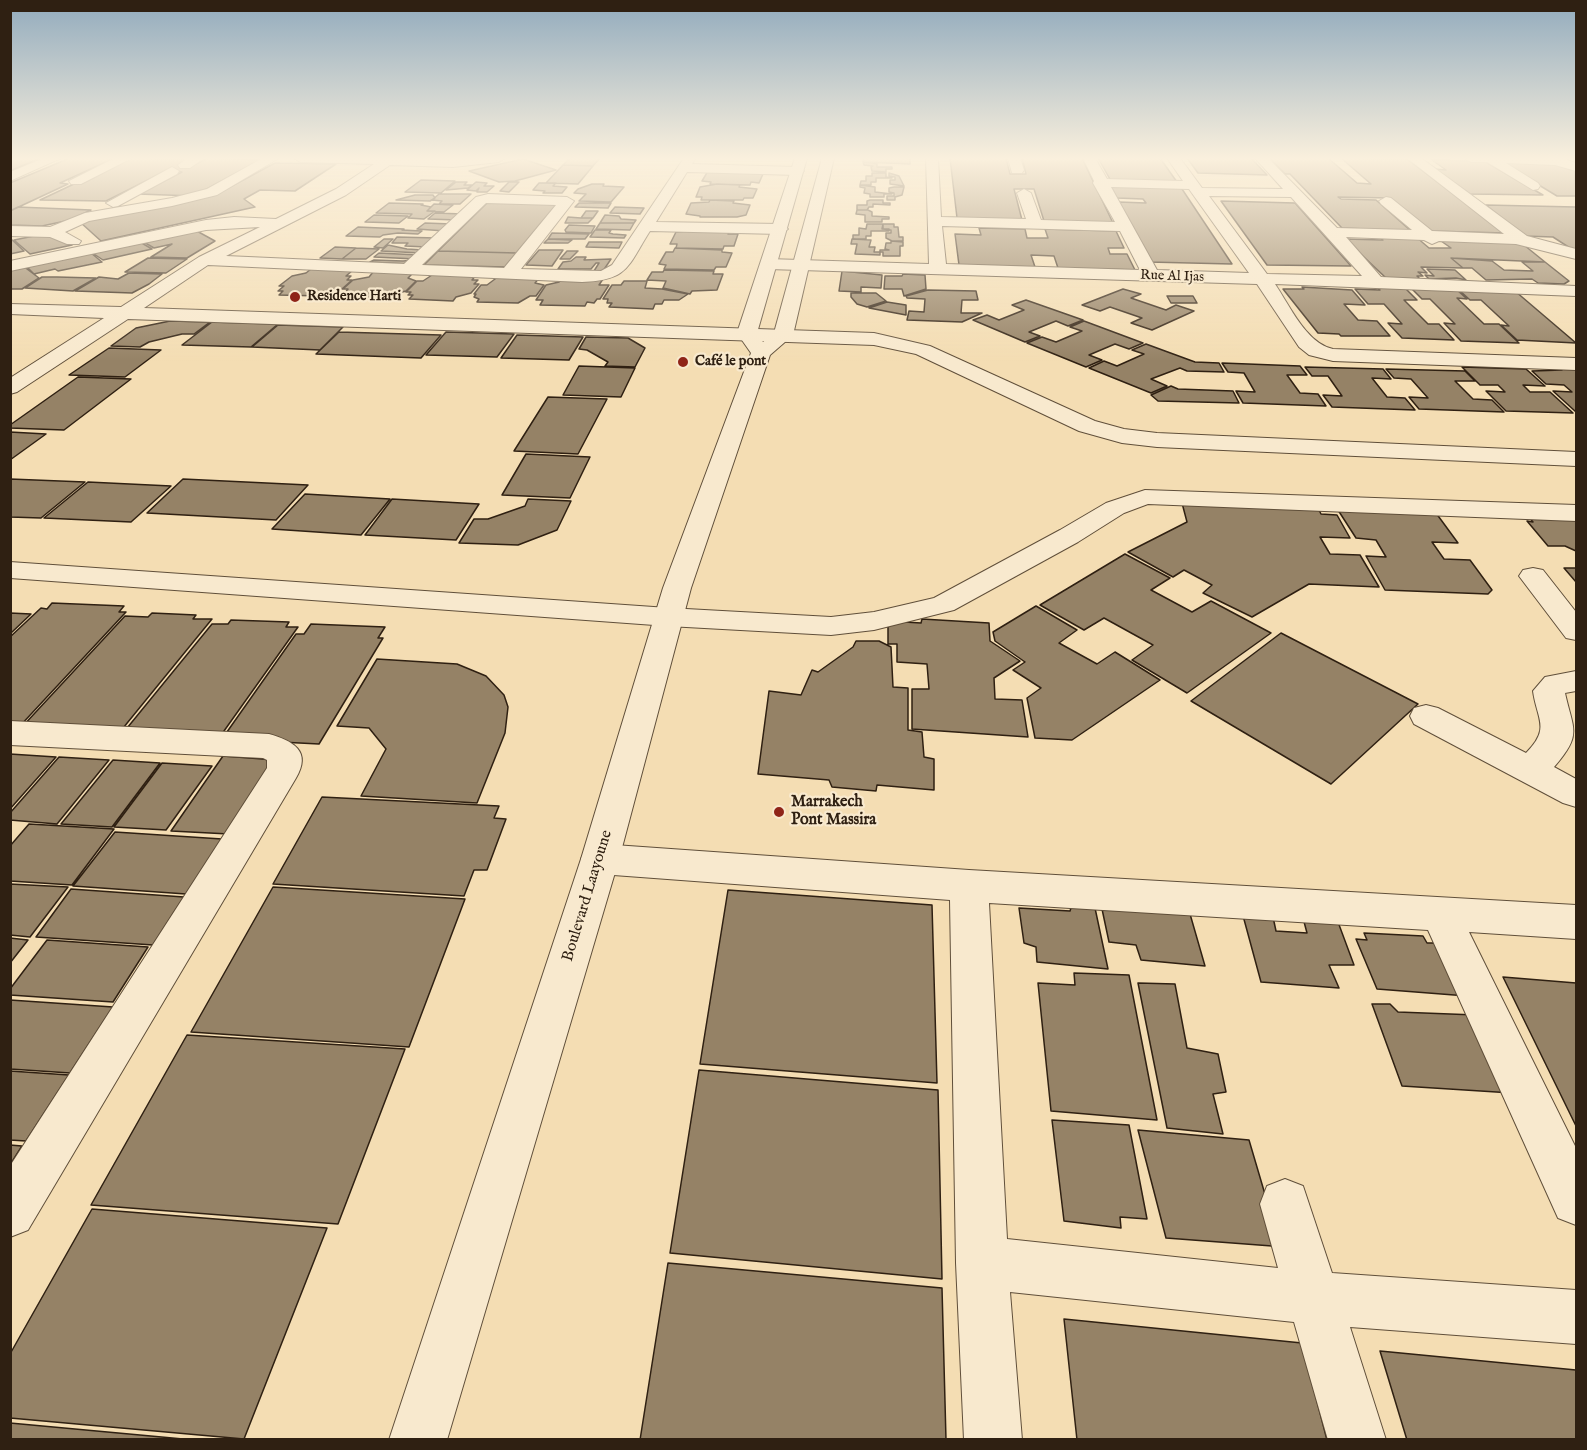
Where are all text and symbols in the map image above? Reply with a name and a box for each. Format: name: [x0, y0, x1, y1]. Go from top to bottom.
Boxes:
street label: Rue Al Ijas: [1140, 267, 1204, 287]
place label: Residence Harti: [307, 289, 401, 305]
marker: Residence Harti: [288, 290, 302, 304]
place label: Café le pont: [695, 354, 766, 370]
marker: Café le pont: [676, 355, 690, 369]
place label: Marrakech Pont Massira: [791, 793, 876, 831]
marker: Marrakech Pont Massira: [772, 805, 786, 819]
street label: Boulevard Laayoune: [559, 828, 617, 964]

